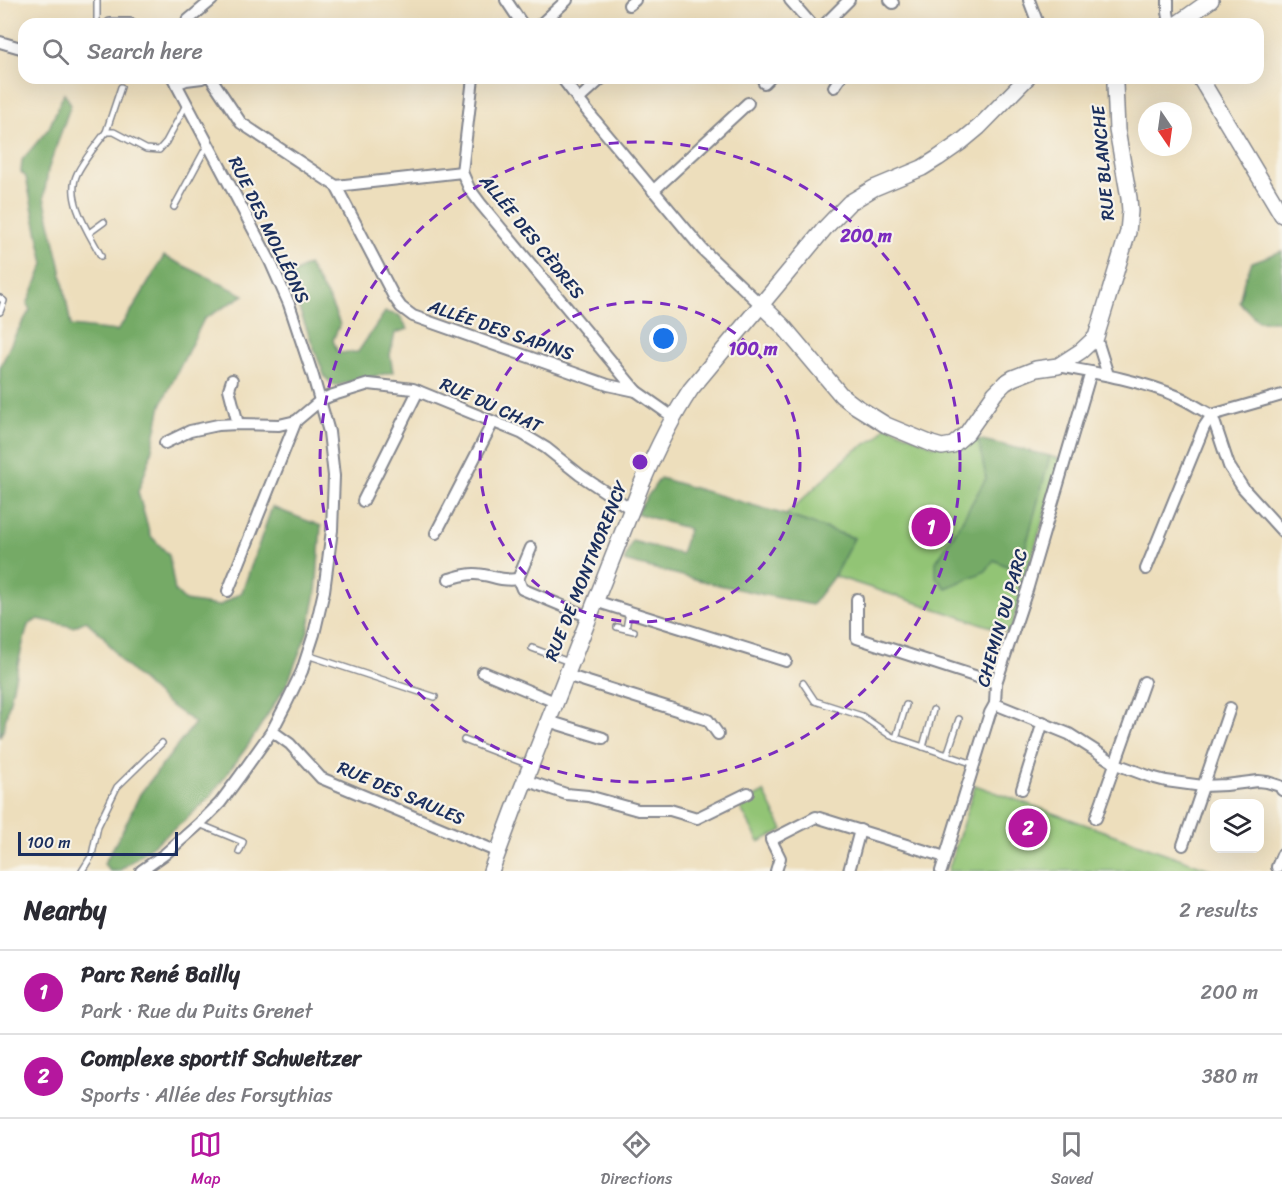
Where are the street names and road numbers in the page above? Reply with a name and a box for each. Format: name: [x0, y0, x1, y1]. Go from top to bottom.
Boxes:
street label: RUE BLANCHE: [1082, 103, 1124, 222]
street label: RUE DES MOLLÉONS: [219, 151, 319, 309]
street label: ALLÉE DES CÈDRES: [470, 166, 593, 307]
street label: ALLÉE DES SAPINS: [423, 290, 578, 370]
street label: RUE DU CHAT: [435, 368, 549, 442]
street label: RUE DE MONTMORENCY: [535, 475, 637, 666]
street label: CHEMIN DU PARC: [967, 545, 1037, 691]
street label: RUE DES SAULES: [332, 752, 470, 834]

